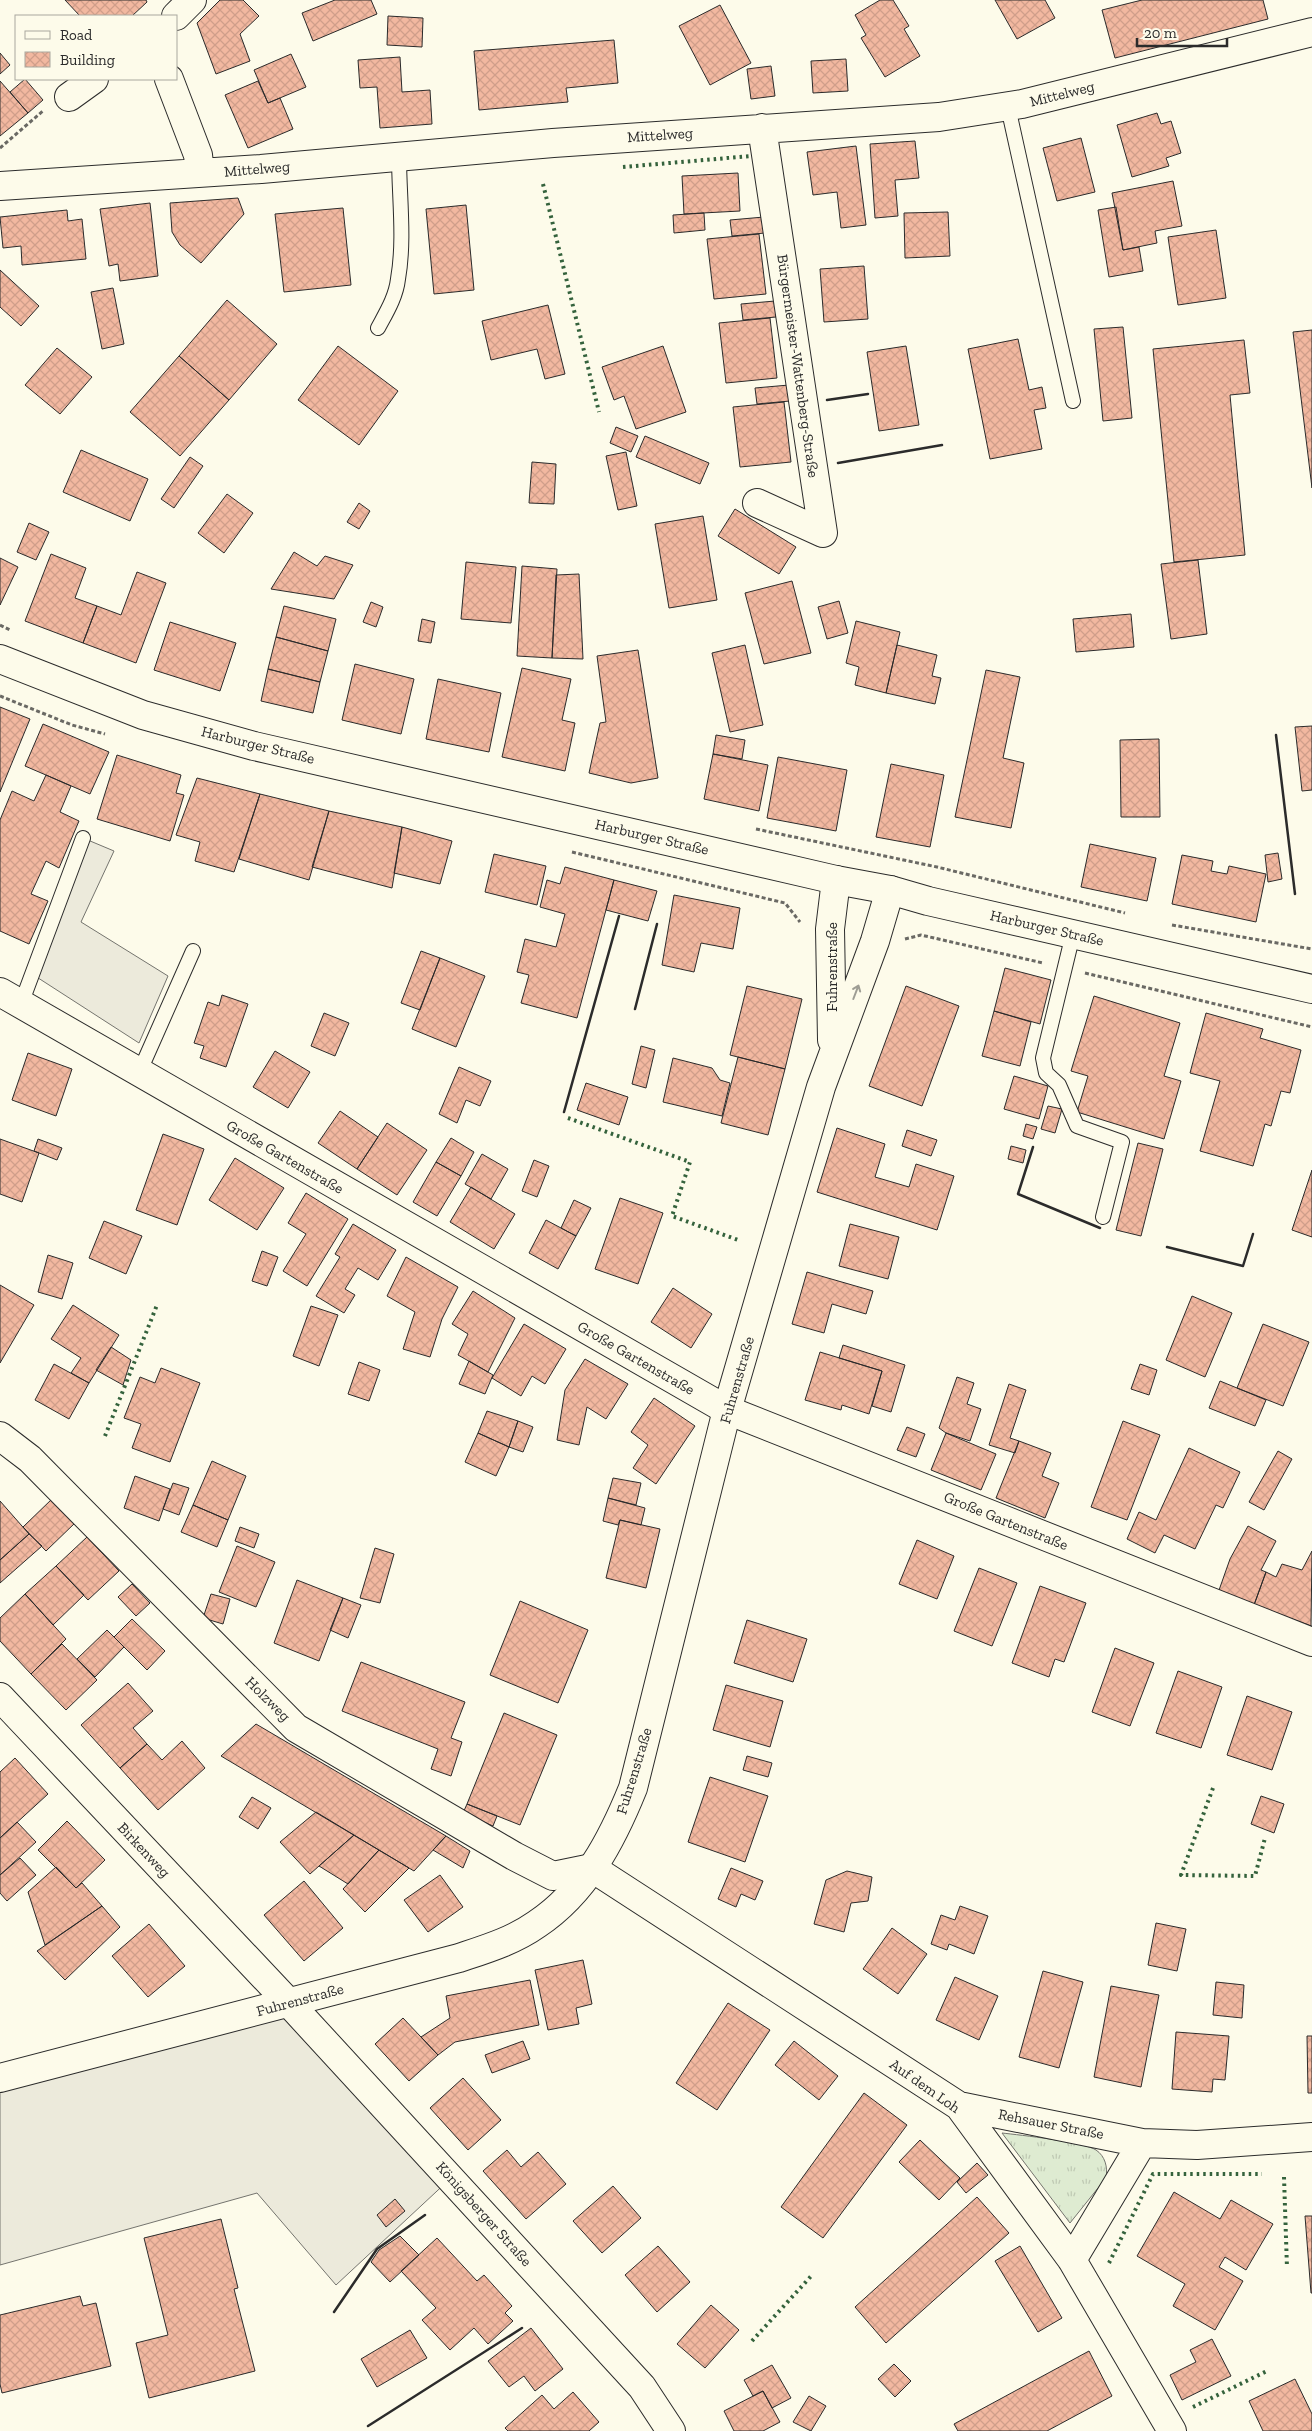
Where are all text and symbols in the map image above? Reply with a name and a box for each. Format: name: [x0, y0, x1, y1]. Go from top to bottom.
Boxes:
legend: [15, 15, 178, 80]
scale bar: [1137, 15, 1227, 47]
text: 20 m: [1144, 24, 1177, 42]
text: Road: [60, 26, 93, 44]
text: Building: [60, 51, 115, 69]
street label: Mittelweg: [1028, 77, 1096, 111]
street label: Mittelweg: [626, 124, 694, 146]
street label: Mittelweg: [223, 157, 291, 181]
street label: Bürgermeister-Wattenberg-Straße: [773, 253, 823, 479]
street label: Harburger Straße: [199, 722, 317, 768]
street label: Harburger Straße: [593, 815, 711, 859]
street label: Harburger Straße: [988, 906, 1106, 950]
street label: Fuhrenstraße: [823, 922, 841, 1012]
one-way arrow: [852, 984, 861, 1000]
street label: Große Gartenstraße: [223, 1116, 347, 1198]
street label: Große Gartenstraße: [574, 1317, 698, 1399]
street label: Fuhrenstraße: [716, 1334, 758, 1426]
street label: Große Gartenstraße: [941, 1488, 1071, 1554]
street label: Holzweg: [242, 1673, 294, 1725]
street label: Fuhrenstraße: [612, 1725, 656, 1817]
street label: Birkenweg: [114, 1819, 174, 1881]
street label: Fuhrenstraße: [254, 1980, 346, 2020]
street label: Auf dem Loh: [886, 2055, 964, 2117]
street label: Rehsauer Straße: [997, 2105, 1105, 2143]
street label: Königsberger Straße: [432, 2158, 536, 2270]

